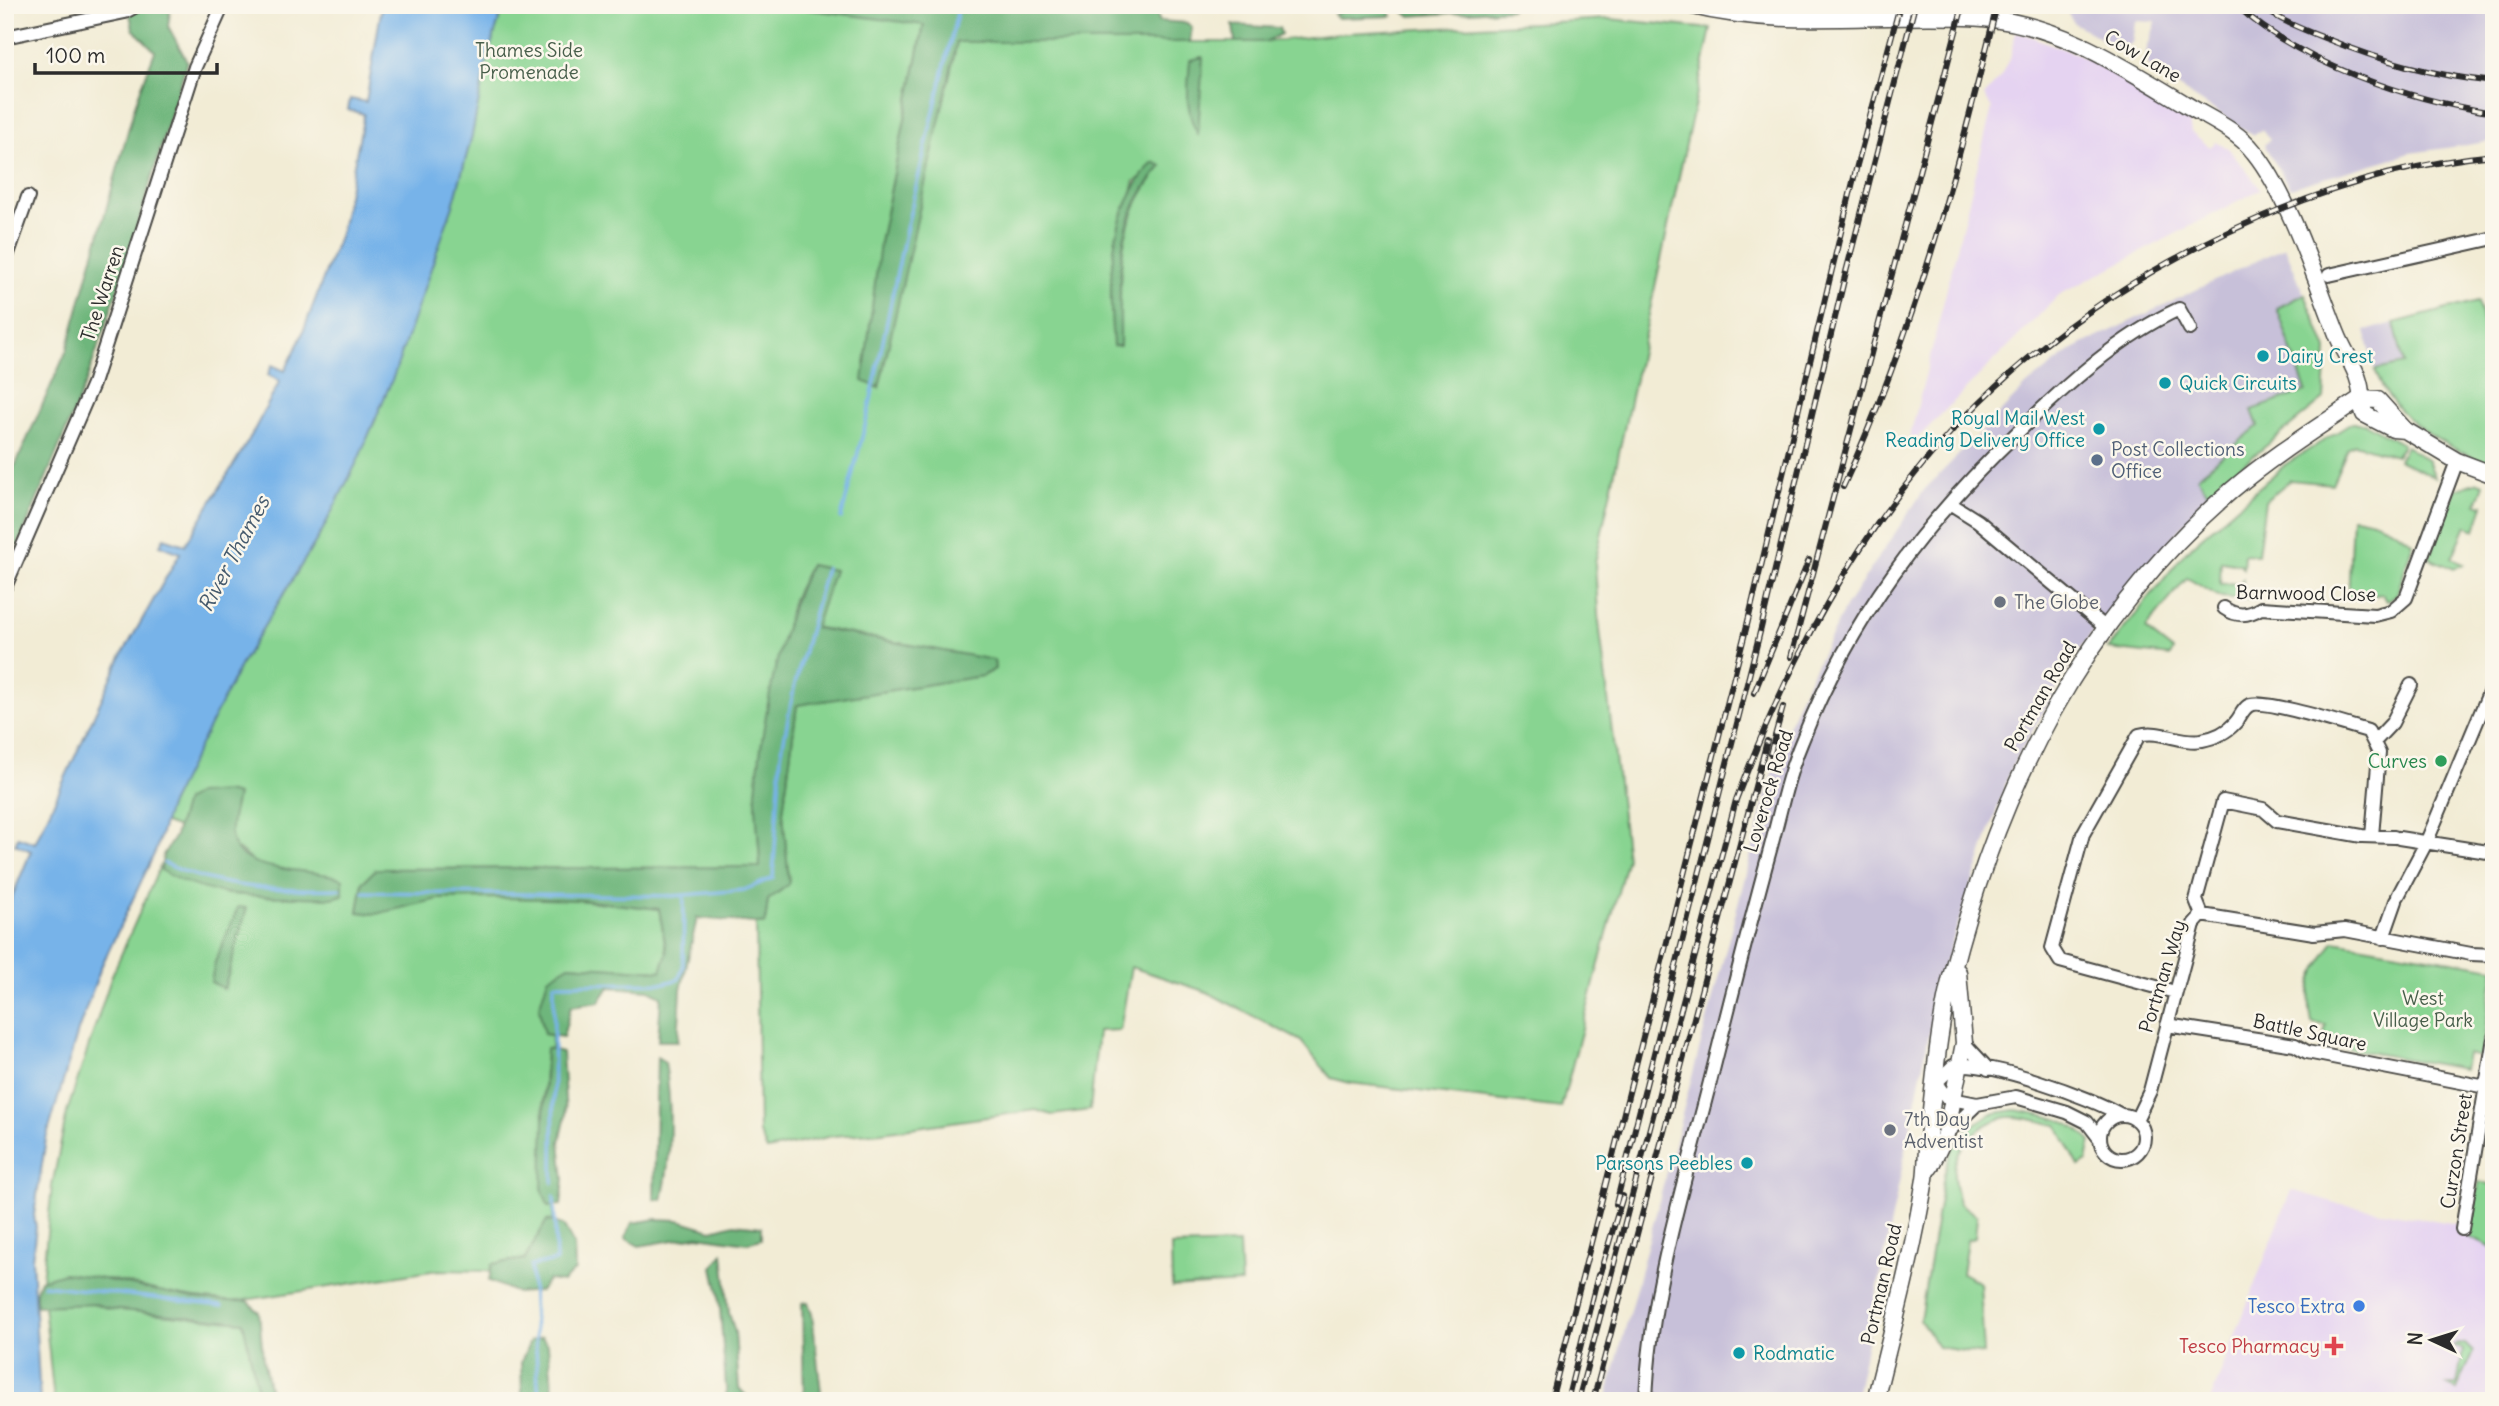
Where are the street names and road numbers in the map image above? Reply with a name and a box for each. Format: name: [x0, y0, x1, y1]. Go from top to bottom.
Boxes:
street label: Cow Lane: [2100, 24, 2186, 88]
street label: The Warren: [75, 242, 129, 344]
street label: Barnwood Close: [2236, 580, 2376, 606]
street label: Portman Road: [1999, 637, 2081, 755]
street label: Loverock Road: [1738, 727, 1798, 855]
street label: Portman Way: [2133, 917, 2191, 1035]
street label: Battle Square: [2251, 1008, 2369, 1056]
street label: Curzon Street: [2435, 1091, 2477, 1211]
street label: Portman Road: [1855, 1221, 1907, 1347]

